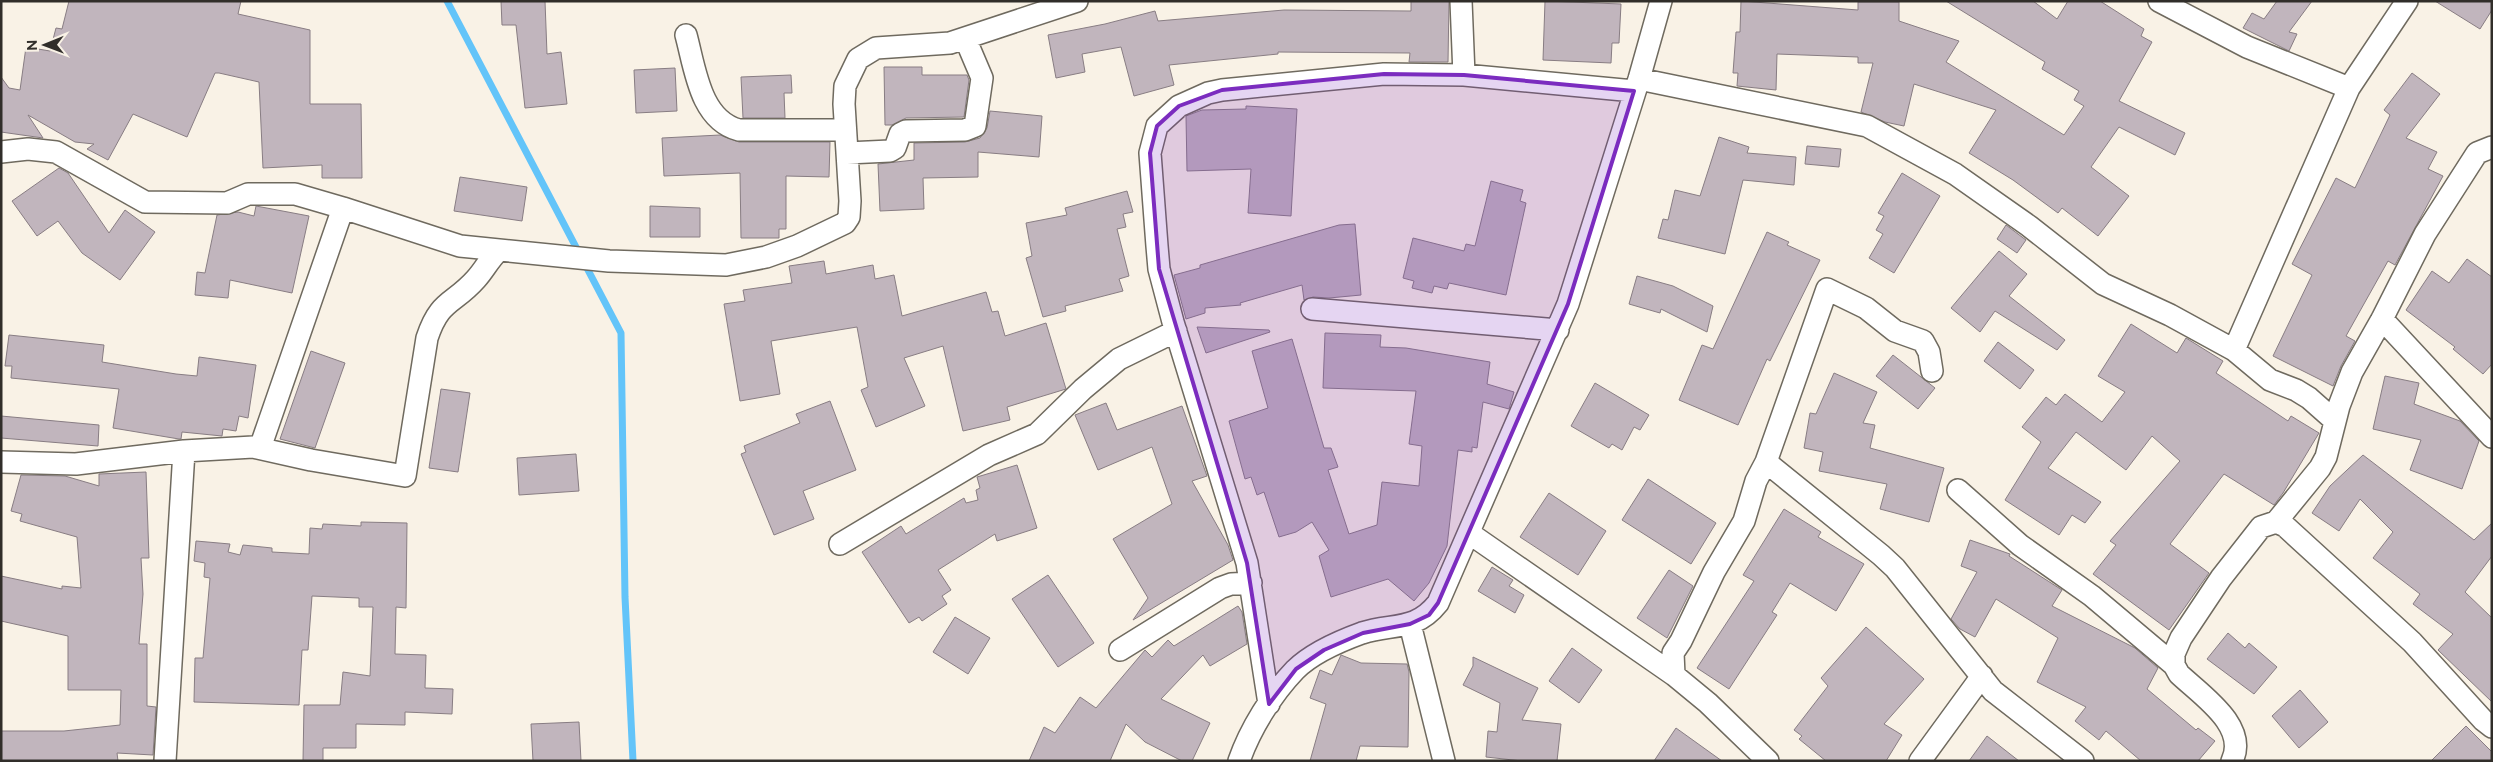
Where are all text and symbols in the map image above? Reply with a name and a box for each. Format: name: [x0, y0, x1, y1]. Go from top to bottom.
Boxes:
north arrow: [20, 20, 70, 70]
text: N: [24, 40, 40, 51]

